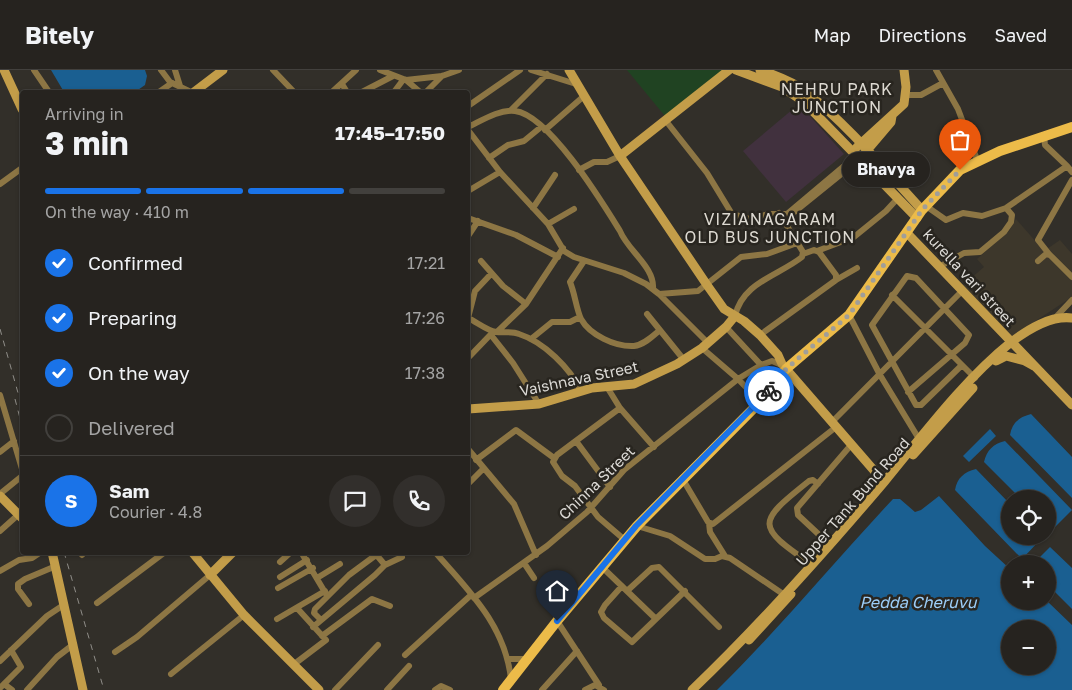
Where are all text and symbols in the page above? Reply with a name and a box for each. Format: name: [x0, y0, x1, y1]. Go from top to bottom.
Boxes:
text: Bitely: [25, 20, 94, 49]
text: Map: [814, 24, 850, 46]
text: Directions: [878, 24, 966, 46]
text: Saved: [994, 24, 1047, 46]
district label: NEHRU PARK JUNCTION: [781, 79, 893, 117]
text: Arriving in: [45, 104, 124, 124]
pin: [939, 119, 981, 170]
text: 17:45–17:50: [335, 121, 445, 144]
text: 3 min: [45, 124, 129, 162]
icon: bag: [946, 126, 974, 154]
callout: Bhavya: [842, 152, 930, 188]
text: Bhavya: [857, 159, 915, 179]
text: On the way · 410 m: [45, 202, 189, 222]
district label: VIZIANAGARAM OLD BUS JUNCTION: [684, 209, 856, 247]
street label: kurella vari street: [920, 225, 1020, 330]
icon: check: [45, 249, 73, 277]
text: Confirmed: [88, 251, 183, 274]
text: 17:21: [407, 253, 445, 273]
icon: check: [45, 304, 73, 332]
text: Preparing: [88, 306, 177, 329]
text: 17:26: [405, 308, 445, 328]
street label: Vaishnava Street: [518, 357, 640, 399]
icon: check: [45, 359, 73, 387]
text: On the way: [88, 361, 190, 384]
text: 17:38: [405, 363, 445, 383]
courier: [744, 366, 794, 416]
icon: bike: [755, 377, 783, 405]
text: Delivered: [88, 416, 175, 439]
street label: Upper Tank Bund Road: [792, 434, 913, 569]
street label: Chinna Street: [555, 442, 638, 523]
button: chat: [329, 475, 381, 527]
button: phone: [393, 475, 445, 527]
text: Sam: [109, 479, 149, 502]
text: S: [65, 489, 77, 512]
map controls: [1001, 490, 1056, 675]
button: locate: [1001, 490, 1056, 545]
text: Courier · 4.8: [109, 502, 202, 522]
button: +: [1001, 555, 1056, 610]
pin: [536, 570, 578, 621]
icon: home: [543, 577, 571, 605]
water label: Pedda Cheruvu: [860, 592, 978, 612]
button: −: [1001, 620, 1056, 675]

